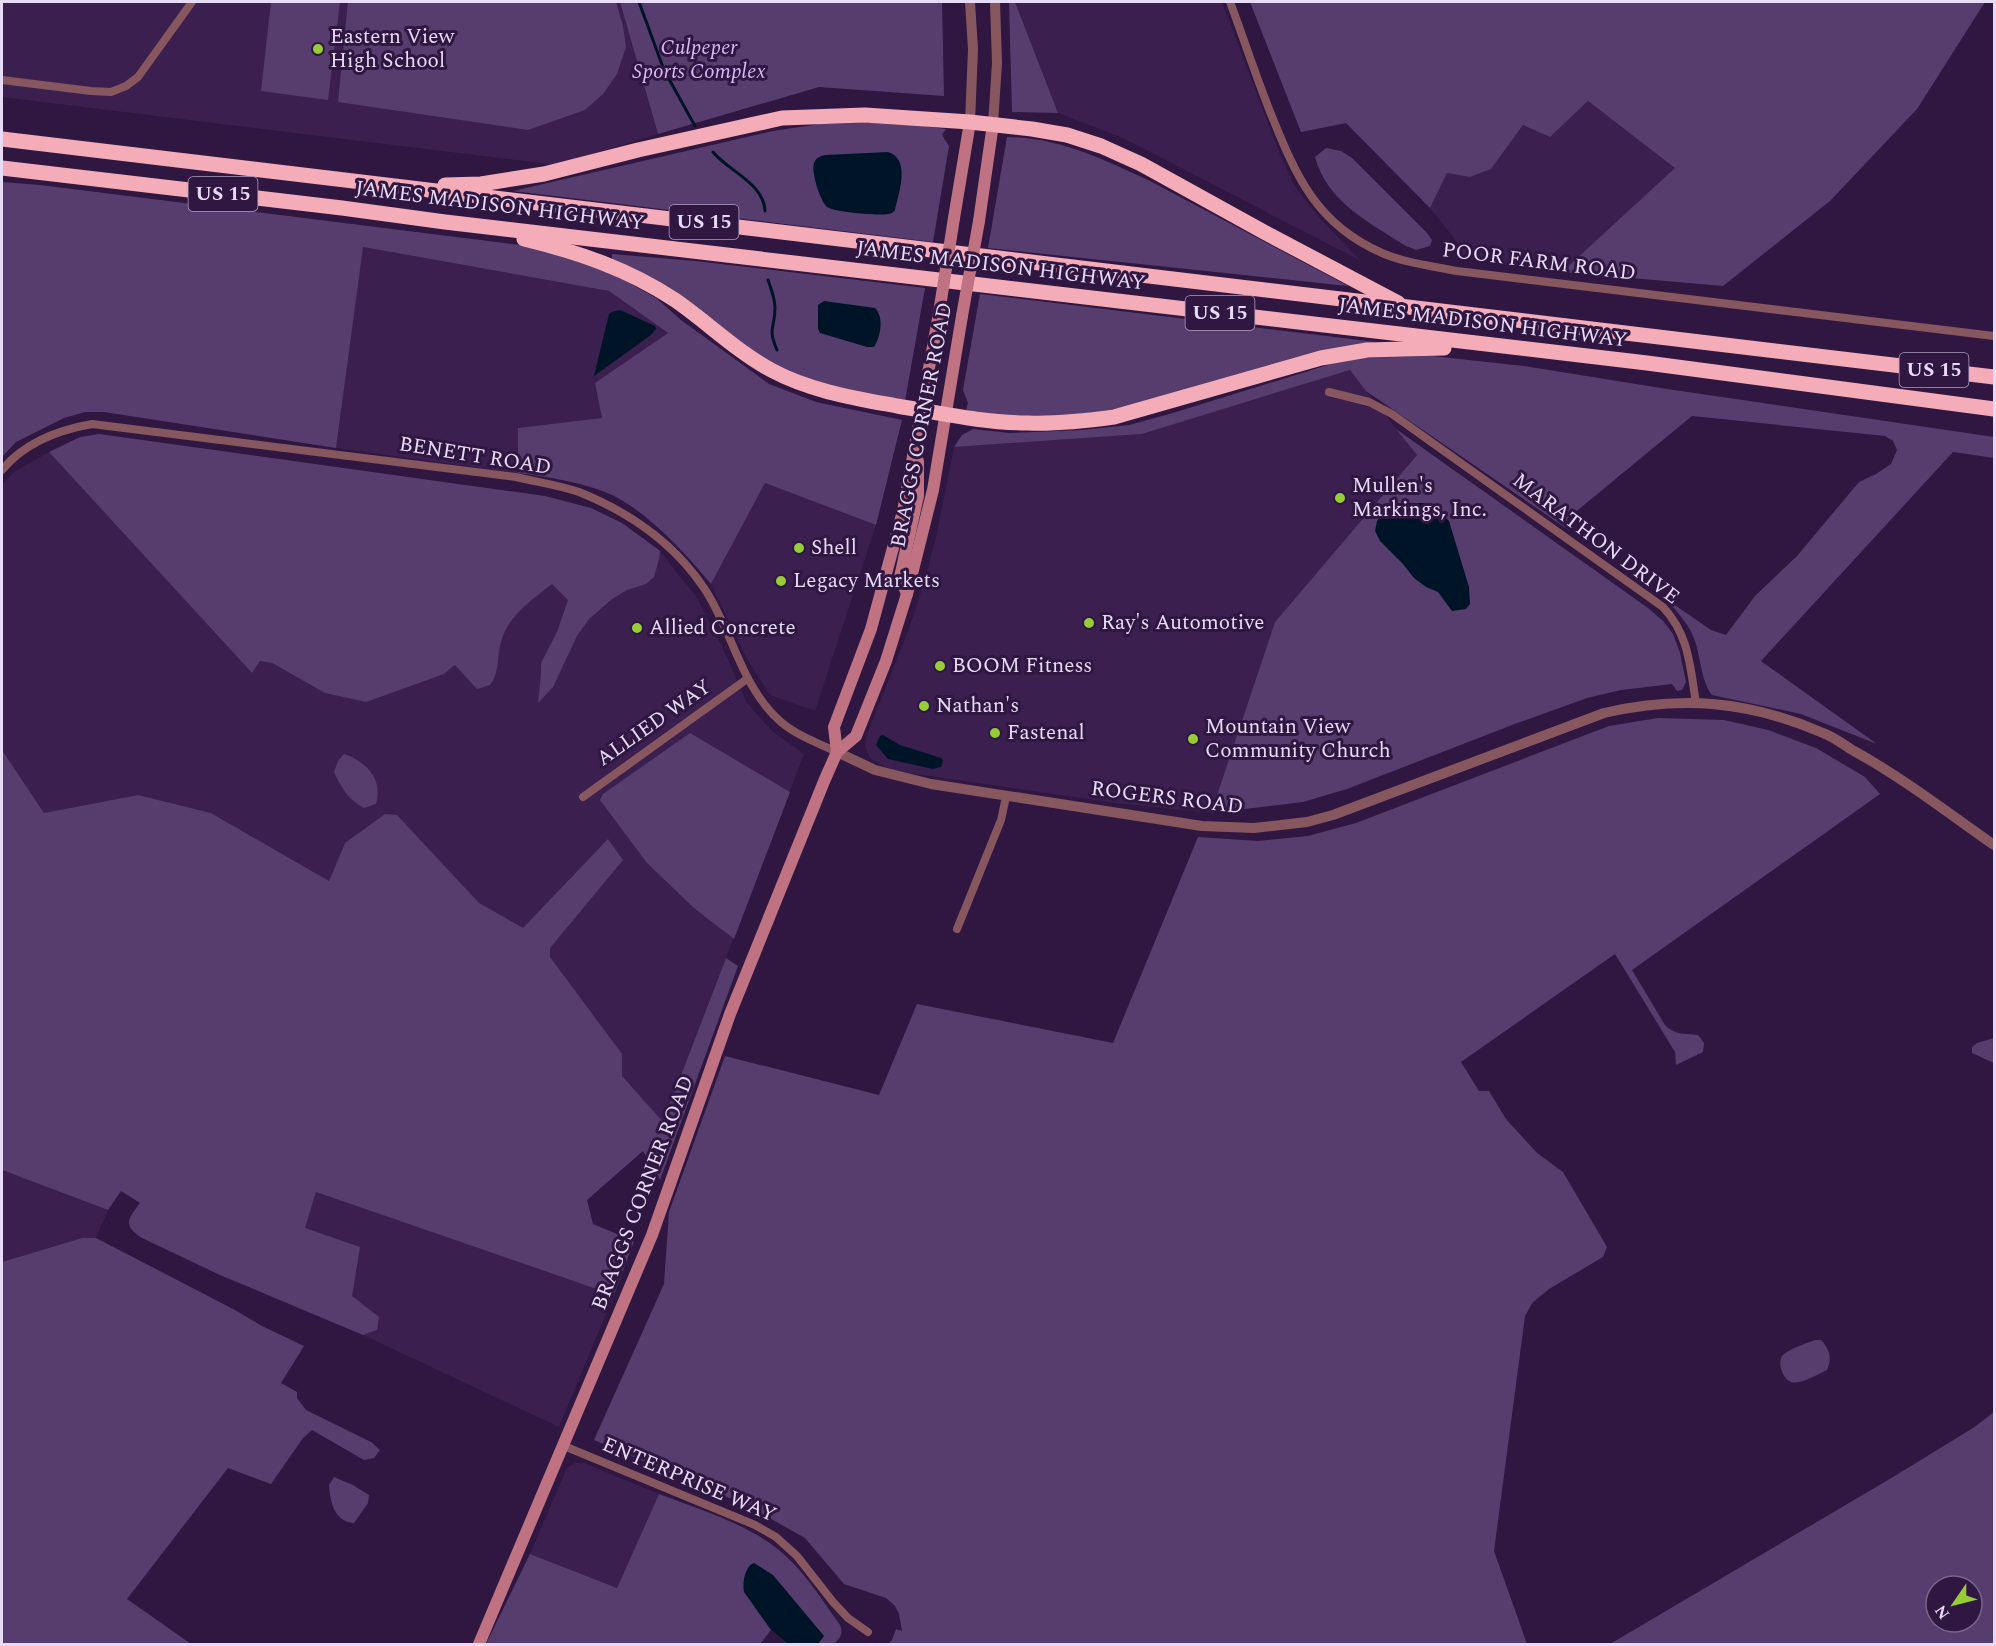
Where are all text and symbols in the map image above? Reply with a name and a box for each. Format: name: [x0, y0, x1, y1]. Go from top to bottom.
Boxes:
place label: Eastern View High School: [330, 21, 456, 77]
park label: Culpeper Sports Complex: [632, 32, 766, 88]
marker: Eastern View High School: [311, 42, 325, 56]
street label: JAMES MADISON HIGHWAY: [354, 172, 646, 240]
road number: US 15: [188, 177, 258, 211]
road number: US 15: [670, 205, 738, 239]
street label: JAMES MADISON HIGHWAY: [855, 232, 1147, 300]
street label: POOR FARM ROAD: [1440, 234, 1638, 290]
street label: JAMES MADISON HIGHWAY: [1337, 289, 1629, 357]
road number: US 15: [1186, 296, 1254, 330]
street label: BRAGGS CORNER ROAD: [883, 300, 961, 550]
road number: US 15: [1900, 353, 1968, 387]
street label: BENETT ROAD: [397, 428, 553, 484]
street label: MARATHON DRIVE: [1505, 465, 1687, 613]
place label: Mullen's Markings, Inc.: [1352, 470, 1487, 526]
marker: Mullen's Markings, Inc.: [1333, 491, 1347, 505]
place label: Shell: [811, 532, 857, 564]
marker: Shell: [792, 541, 806, 555]
place label: Legacy Markets: [793, 565, 940, 597]
marker: Legacy Markets: [774, 574, 788, 588]
place label: Ray's Automotive: [1101, 607, 1264, 639]
place label: Allied Concrete: [649, 612, 796, 644]
marker: Ray's Automotive: [1082, 616, 1096, 630]
marker: Allied Concrete: [630, 621, 644, 635]
place label: BOOM Fitness: [952, 650, 1092, 682]
marker: BOOM Fitness: [933, 659, 947, 673]
street label: ALLIED WAY: [590, 671, 718, 775]
place label: Nathan's: [936, 690, 1019, 722]
marker: Nathan's: [917, 699, 931, 713]
place label: Mountain View Community Church: [1205, 711, 1391, 767]
place label: Fastenal: [1007, 717, 1085, 749]
marker: Fastenal: [988, 726, 1002, 740]
marker: Mountain View Community Church: [1186, 732, 1200, 746]
street label: ROGERS ROAD: [1089, 773, 1245, 823]
street label: BRAGGS CORNER ROAD: [583, 1071, 703, 1315]
street label: ENTERPRISE WAY: [597, 1429, 781, 1531]
north arrow: [1924, 1574, 1984, 1634]
text: N: [1929, 1600, 1956, 1624]

